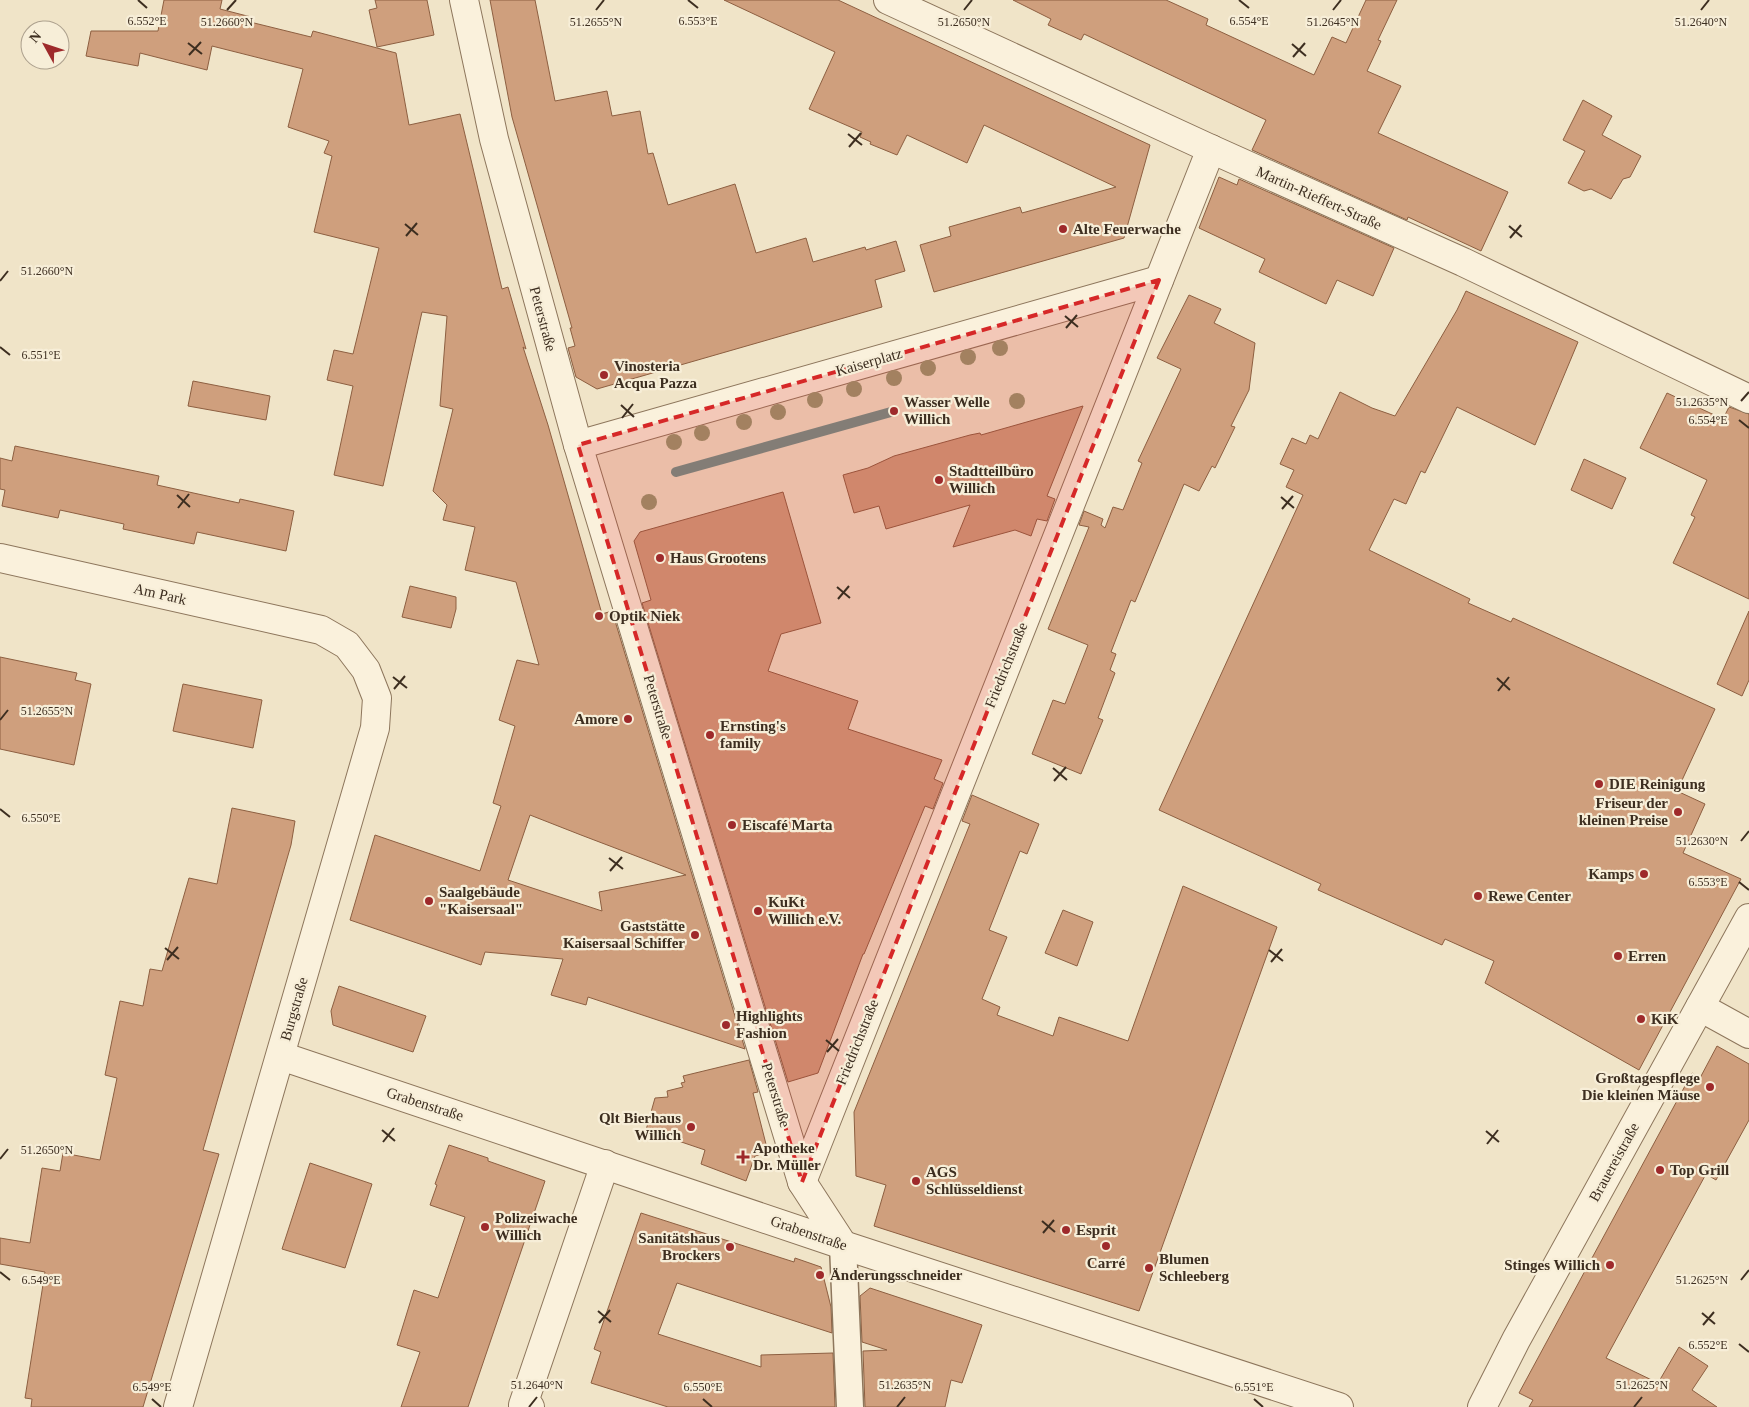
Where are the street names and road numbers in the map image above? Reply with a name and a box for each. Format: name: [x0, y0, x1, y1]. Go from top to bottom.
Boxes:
street label: Martin-Rieffert-Straße: [1254, 163, 1384, 233]
street label: Peterstraße: [527, 285, 559, 354]
street label: Kaiserplatz: [834, 345, 904, 379]
street label: Am Park: [132, 580, 188, 608]
street label: Friedrichstraße: [982, 620, 1031, 710]
street label: Peterstraße: [641, 673, 675, 742]
street label: Burgstraße: [277, 975, 311, 1043]
street label: Friedrichstraße: [833, 997, 882, 1087]
street label: Peterstraße: [759, 1061, 793, 1130]
street label: Grabenstraße: [385, 1084, 466, 1124]
street label: Brauereistraße: [1586, 1120, 1642, 1204]
street label: Grabenstraße: [769, 1212, 850, 1254]

